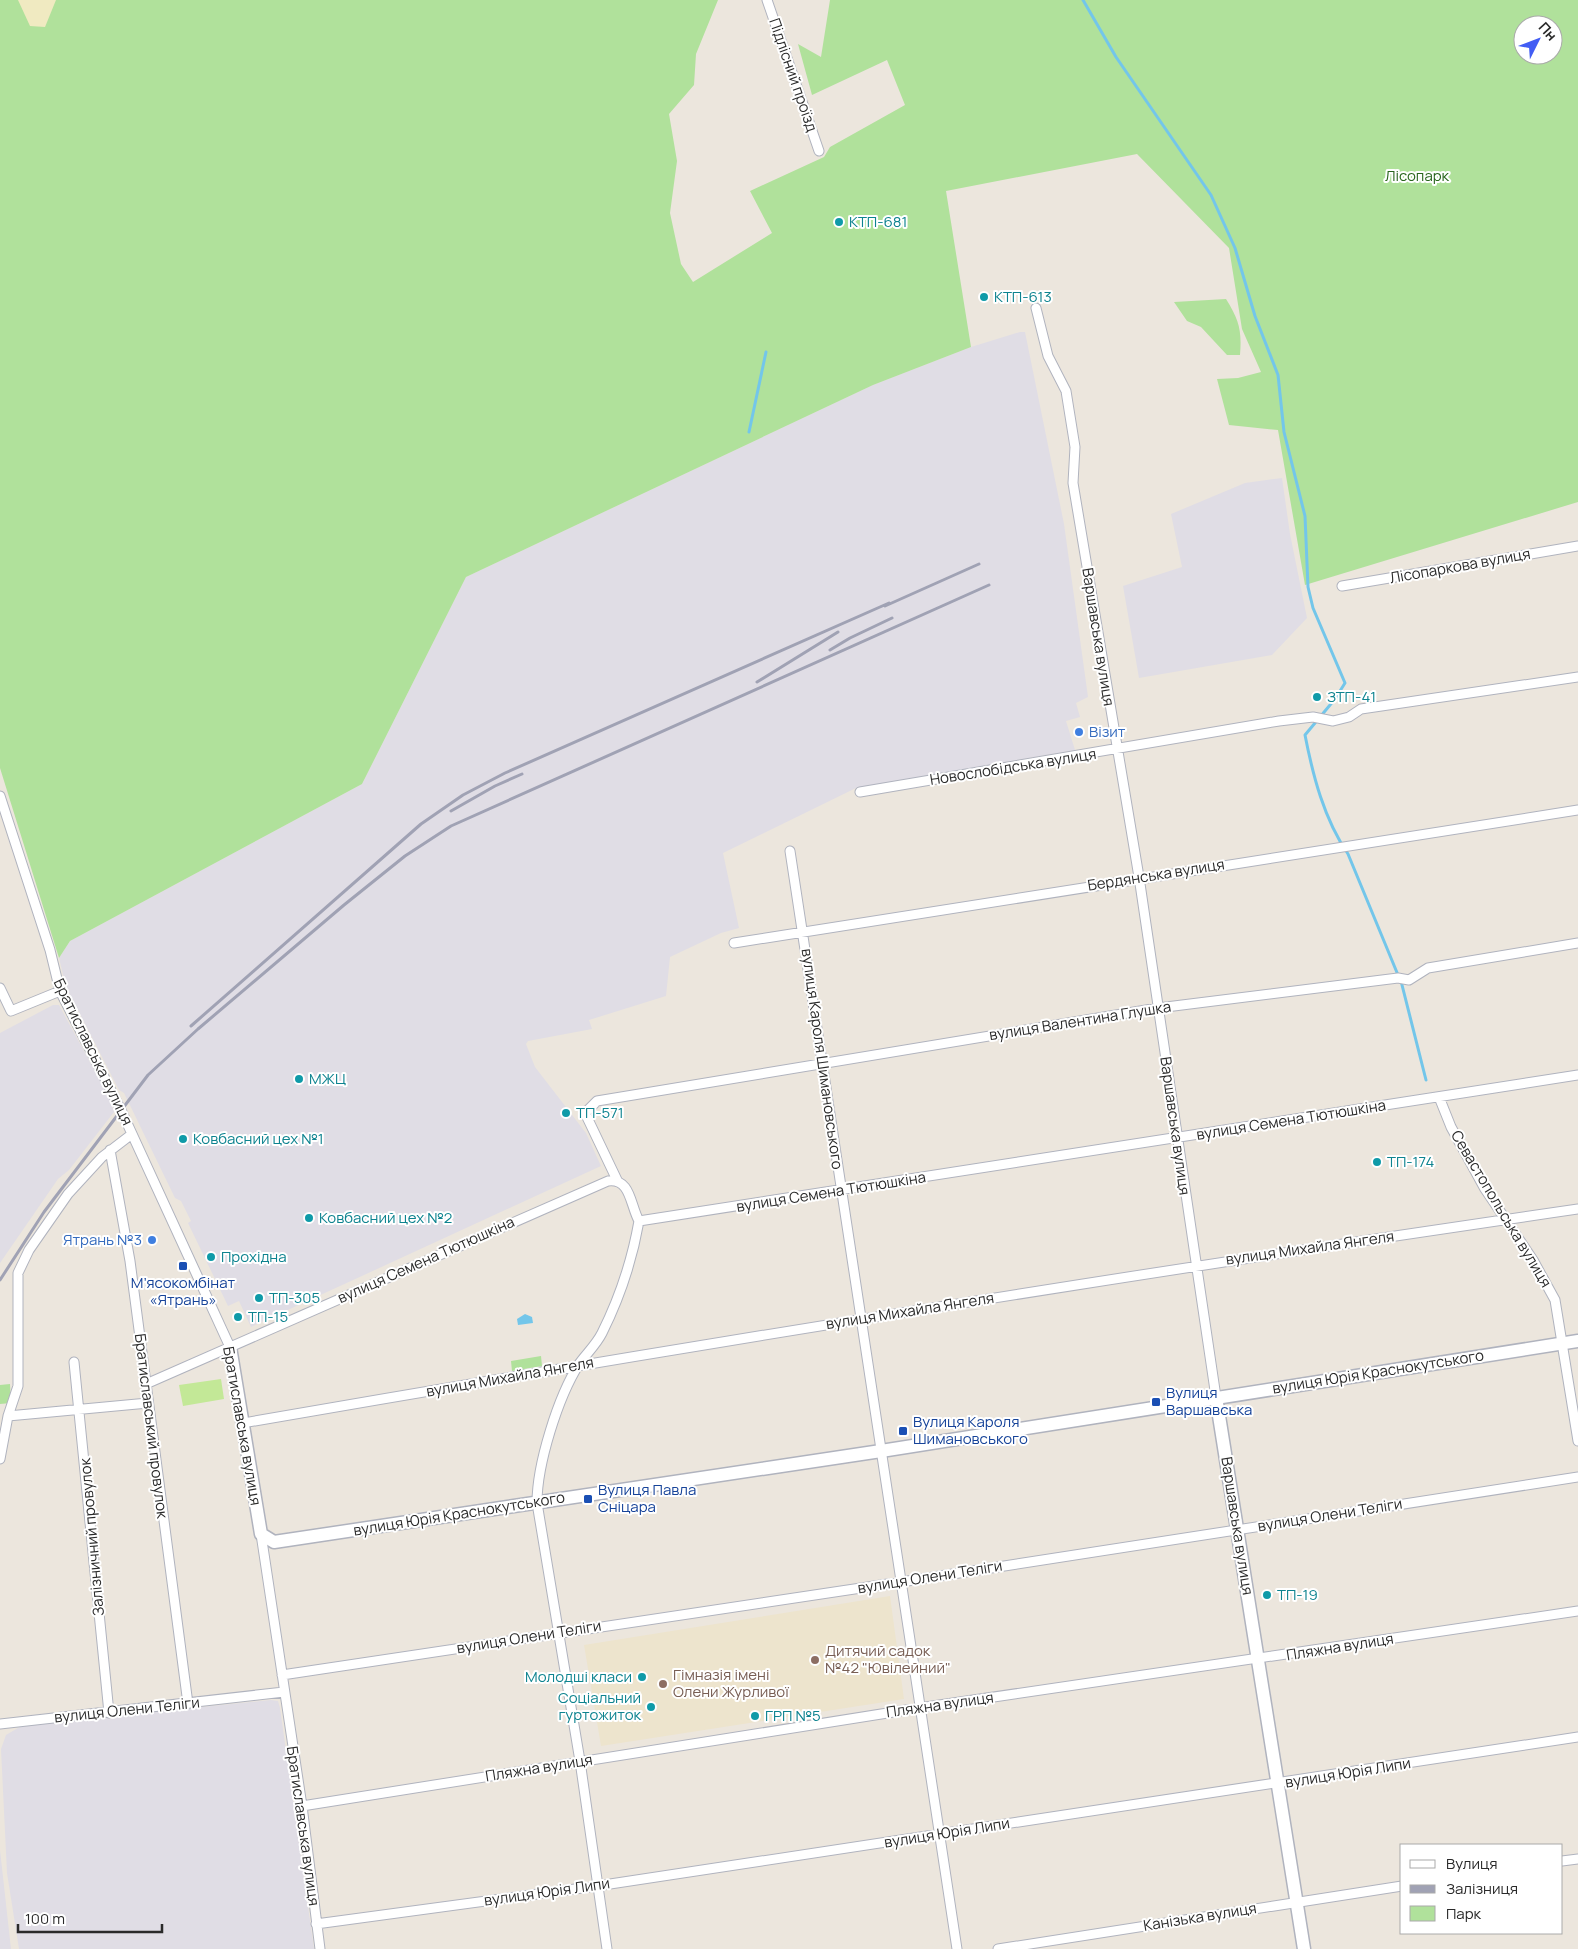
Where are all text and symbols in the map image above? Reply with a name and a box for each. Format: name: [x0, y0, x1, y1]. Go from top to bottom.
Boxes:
street label: Підлісний проїзд: [764, 15, 823, 134]
north arrow: [1513, 15, 1563, 65]
text: Пн: [1535, 18, 1561, 44]
park label: Лісопарк: [1385, 165, 1450, 186]
place label: КТП-681: [849, 211, 907, 232]
marker: КТП-681: [833, 216, 845, 228]
place label: КТП-613: [994, 286, 1052, 307]
marker: КТП-613: [978, 291, 990, 303]
street label: Лісопаркова вулиця: [1388, 543, 1532, 588]
street label: Варшавська вулиця: [1077, 566, 1120, 708]
place label: ЗТП-41: [1327, 686, 1376, 707]
marker: ЗТП-41: [1311, 691, 1323, 703]
place label: Візит: [1089, 721, 1126, 742]
marker: Візит: [1073, 726, 1085, 738]
street label: Новослобідська вулиця: [928, 743, 1098, 790]
street label: Бердянська вулиця: [1086, 853, 1226, 896]
street label: вулиця Кароля Шимановського: [797, 947, 848, 1171]
street label: Братиславська вулиця: [49, 975, 138, 1129]
street label: вулиця Валентина Глушка: [987, 996, 1172, 1045]
street label: Варшавська вулиця: [1155, 1055, 1196, 1197]
place label: МЖЦ: [309, 1068, 346, 1089]
marker: МЖЦ: [293, 1073, 305, 1085]
street label: вулиця Семена Тютюшкіна: [1195, 1094, 1387, 1145]
place label: ТП-571: [576, 1102, 624, 1123]
marker: ТП-571: [560, 1107, 572, 1119]
street label: Севастопольська вулиця: [1446, 1126, 1557, 1291]
place label: Ковбасний цех №1: [193, 1128, 324, 1149]
marker: Ковбасний цех №1: [177, 1133, 189, 1145]
place label: ТП-174: [1387, 1151, 1434, 1172]
marker: ТП-174: [1371, 1156, 1383, 1168]
street label: вулиця Семена Тютюшкіна: [735, 1166, 927, 1217]
place label: Ковбасний цех №2: [319, 1207, 452, 1228]
street label: вулиця Семена Тютюшкіна: [334, 1211, 518, 1308]
marker: Ковбасний цех №2: [303, 1212, 315, 1224]
street label: вулиця Михайла Янгеля: [1224, 1225, 1396, 1270]
place label: Ятрань №3: [63, 1229, 142, 1250]
marker: Ятрань №3: [146, 1234, 158, 1246]
place label: Прохідна: [221, 1246, 287, 1267]
marker: Прохідна: [205, 1251, 217, 1263]
marker: М’ясокомбінат «Ятрань»: [177, 1260, 189, 1272]
place label: М’ясокомбінат «Ятрань»: [131, 1272, 236, 1310]
place label: ТП-305: [269, 1287, 320, 1308]
street label: вулиця Михайла Янгеля: [824, 1287, 995, 1334]
marker: ТП-305: [253, 1292, 265, 1304]
place label: ТП-15: [248, 1306, 288, 1327]
marker: ТП-15: [232, 1311, 244, 1323]
street label: Братиславський провулок: [130, 1332, 173, 1520]
street label: вулиця Юрія Краснокутського: [1271, 1344, 1485, 1399]
street label: Братиславська вулиця: [218, 1345, 267, 1507]
street label: вулиця Михайла Янгеля: [424, 1351, 595, 1402]
place label: Вулиця Варшавська: [1166, 1382, 1252, 1420]
marker: Вулиця Варшавська: [1150, 1396, 1162, 1408]
place label: Вулиця Кароля Шимановського: [913, 1411, 1028, 1449]
marker: Вулиця Кароля Шимановського: [897, 1425, 909, 1437]
street label: Варшавська вулиця: [1216, 1455, 1259, 1597]
street label: Залізничний провулок: [74, 1457, 109, 1617]
place label: Вулиця Павла Сніцара: [598, 1479, 696, 1517]
street label: вулиця Юрія Краснокутського: [352, 1486, 566, 1541]
marker: Вулиця Павла Сніцара: [582, 1493, 594, 1505]
street label: вулиця Олени Теліги: [1256, 1493, 1404, 1536]
street label: вулиця Олени Теліги: [856, 1555, 1004, 1598]
place label: ТП-19: [1277, 1584, 1318, 1605]
marker: ТП-19: [1261, 1589, 1273, 1601]
street label: вулиця Олени Теліги: [455, 1615, 603, 1658]
street label: Пляжна вулиця: [1285, 1628, 1395, 1665]
place label: Дитячий садок №42 "Ювілейний": [825, 1640, 951, 1678]
marker: Дитячий садок №42 "Ювілейний": [809, 1654, 821, 1666]
place label: Гімназія імені Олени Журливої: [673, 1664, 789, 1702]
place label: Молодші класи: [525, 1666, 632, 1687]
marker: Молодші класи: [636, 1671, 648, 1683]
marker: Гімназія імені Олени Журливої: [657, 1678, 669, 1690]
place label: Соціальний гуртожиток: [558, 1687, 642, 1725]
street label: Пляжна вулиця: [885, 1687, 995, 1722]
street label: вулиця Олени Теліги: [53, 1691, 201, 1728]
marker: Соціальний гуртожиток: [645, 1701, 657, 1713]
place label: ГРП №5: [765, 1705, 821, 1726]
marker: ГРП №5: [749, 1710, 761, 1722]
street label: Братиславська вулиця: [282, 1745, 325, 1907]
street label: Пляжна вулиця: [484, 1749, 594, 1786]
street label: вулиця Юрія Липи: [1284, 1752, 1412, 1793]
street label: вулиця Юрія Липи: [883, 1812, 1011, 1853]
legend: [1400, 1844, 1563, 1934]
text: Вулиця: [1446, 1853, 1498, 1874]
street label: вулиця Юрія Липи: [483, 1872, 611, 1911]
text: Залізниця: [1446, 1878, 1518, 1899]
street label: Канізька вулиця: [1142, 1897, 1258, 1936]
scale bar: [18, 1902, 161, 1934]
text: Парк: [1446, 1903, 1482, 1924]
text: 100 m: [25, 1908, 65, 1929]

